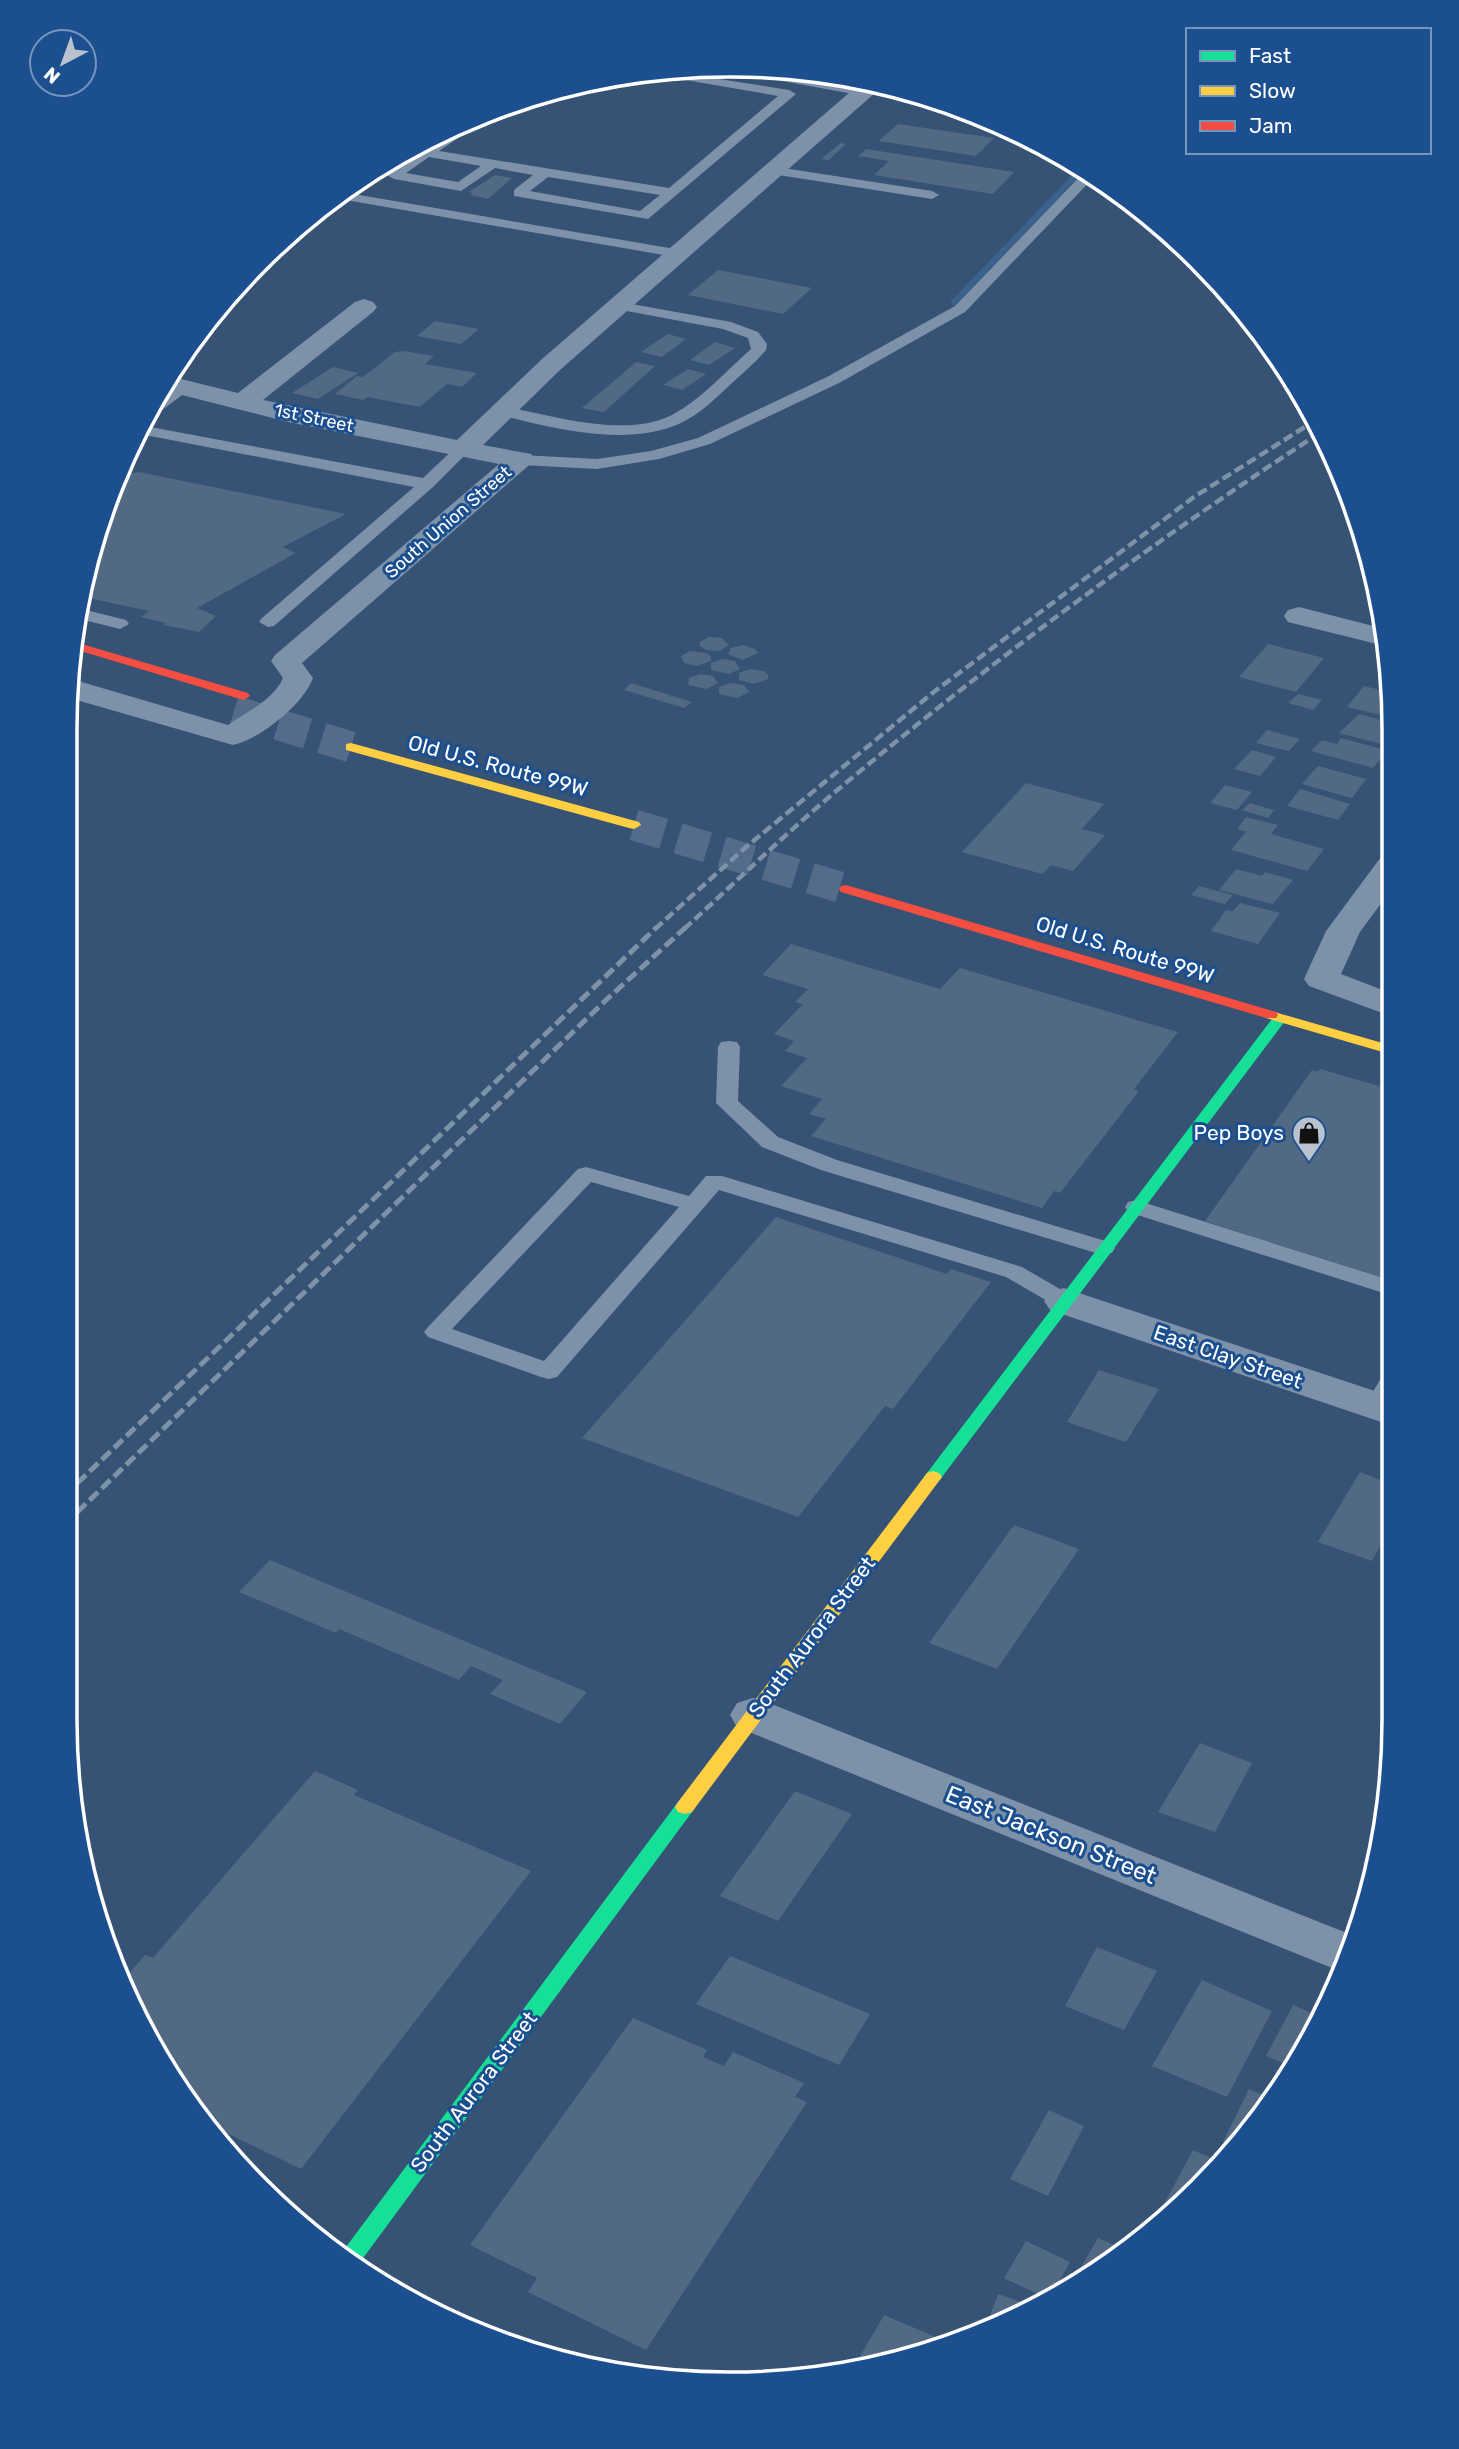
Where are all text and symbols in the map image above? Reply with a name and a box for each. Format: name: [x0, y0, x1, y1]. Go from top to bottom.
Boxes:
north arrow: [28, 28, 98, 98]
legend: [1186, 28, 1431, 154]
text: Fast: [1249, 43, 1291, 68]
text: N: [39, 62, 65, 89]
text: Slow: [1249, 78, 1296, 103]
text: Jam: [1249, 113, 1293, 138]
street label: 1st Street: [272, 399, 356, 437]
street label: South Union Street: [380, 461, 516, 583]
street label: Old U.S. Route 99W: [406, 729, 591, 802]
street label: Old U.S. Route 99W: [1033, 911, 1217, 989]
shop icon: Pep Boys: [1290, 1114, 1328, 1163]
place label: Pep Boys: [1194, 1120, 1284, 1145]
street label: East Clay Street: [1150, 1319, 1306, 1394]
street label: South Aurora Street: [743, 1551, 880, 1722]
street label: East Jackson Street: [942, 1780, 1160, 1890]
street label: South Aurora Street: [405, 2006, 542, 2177]

